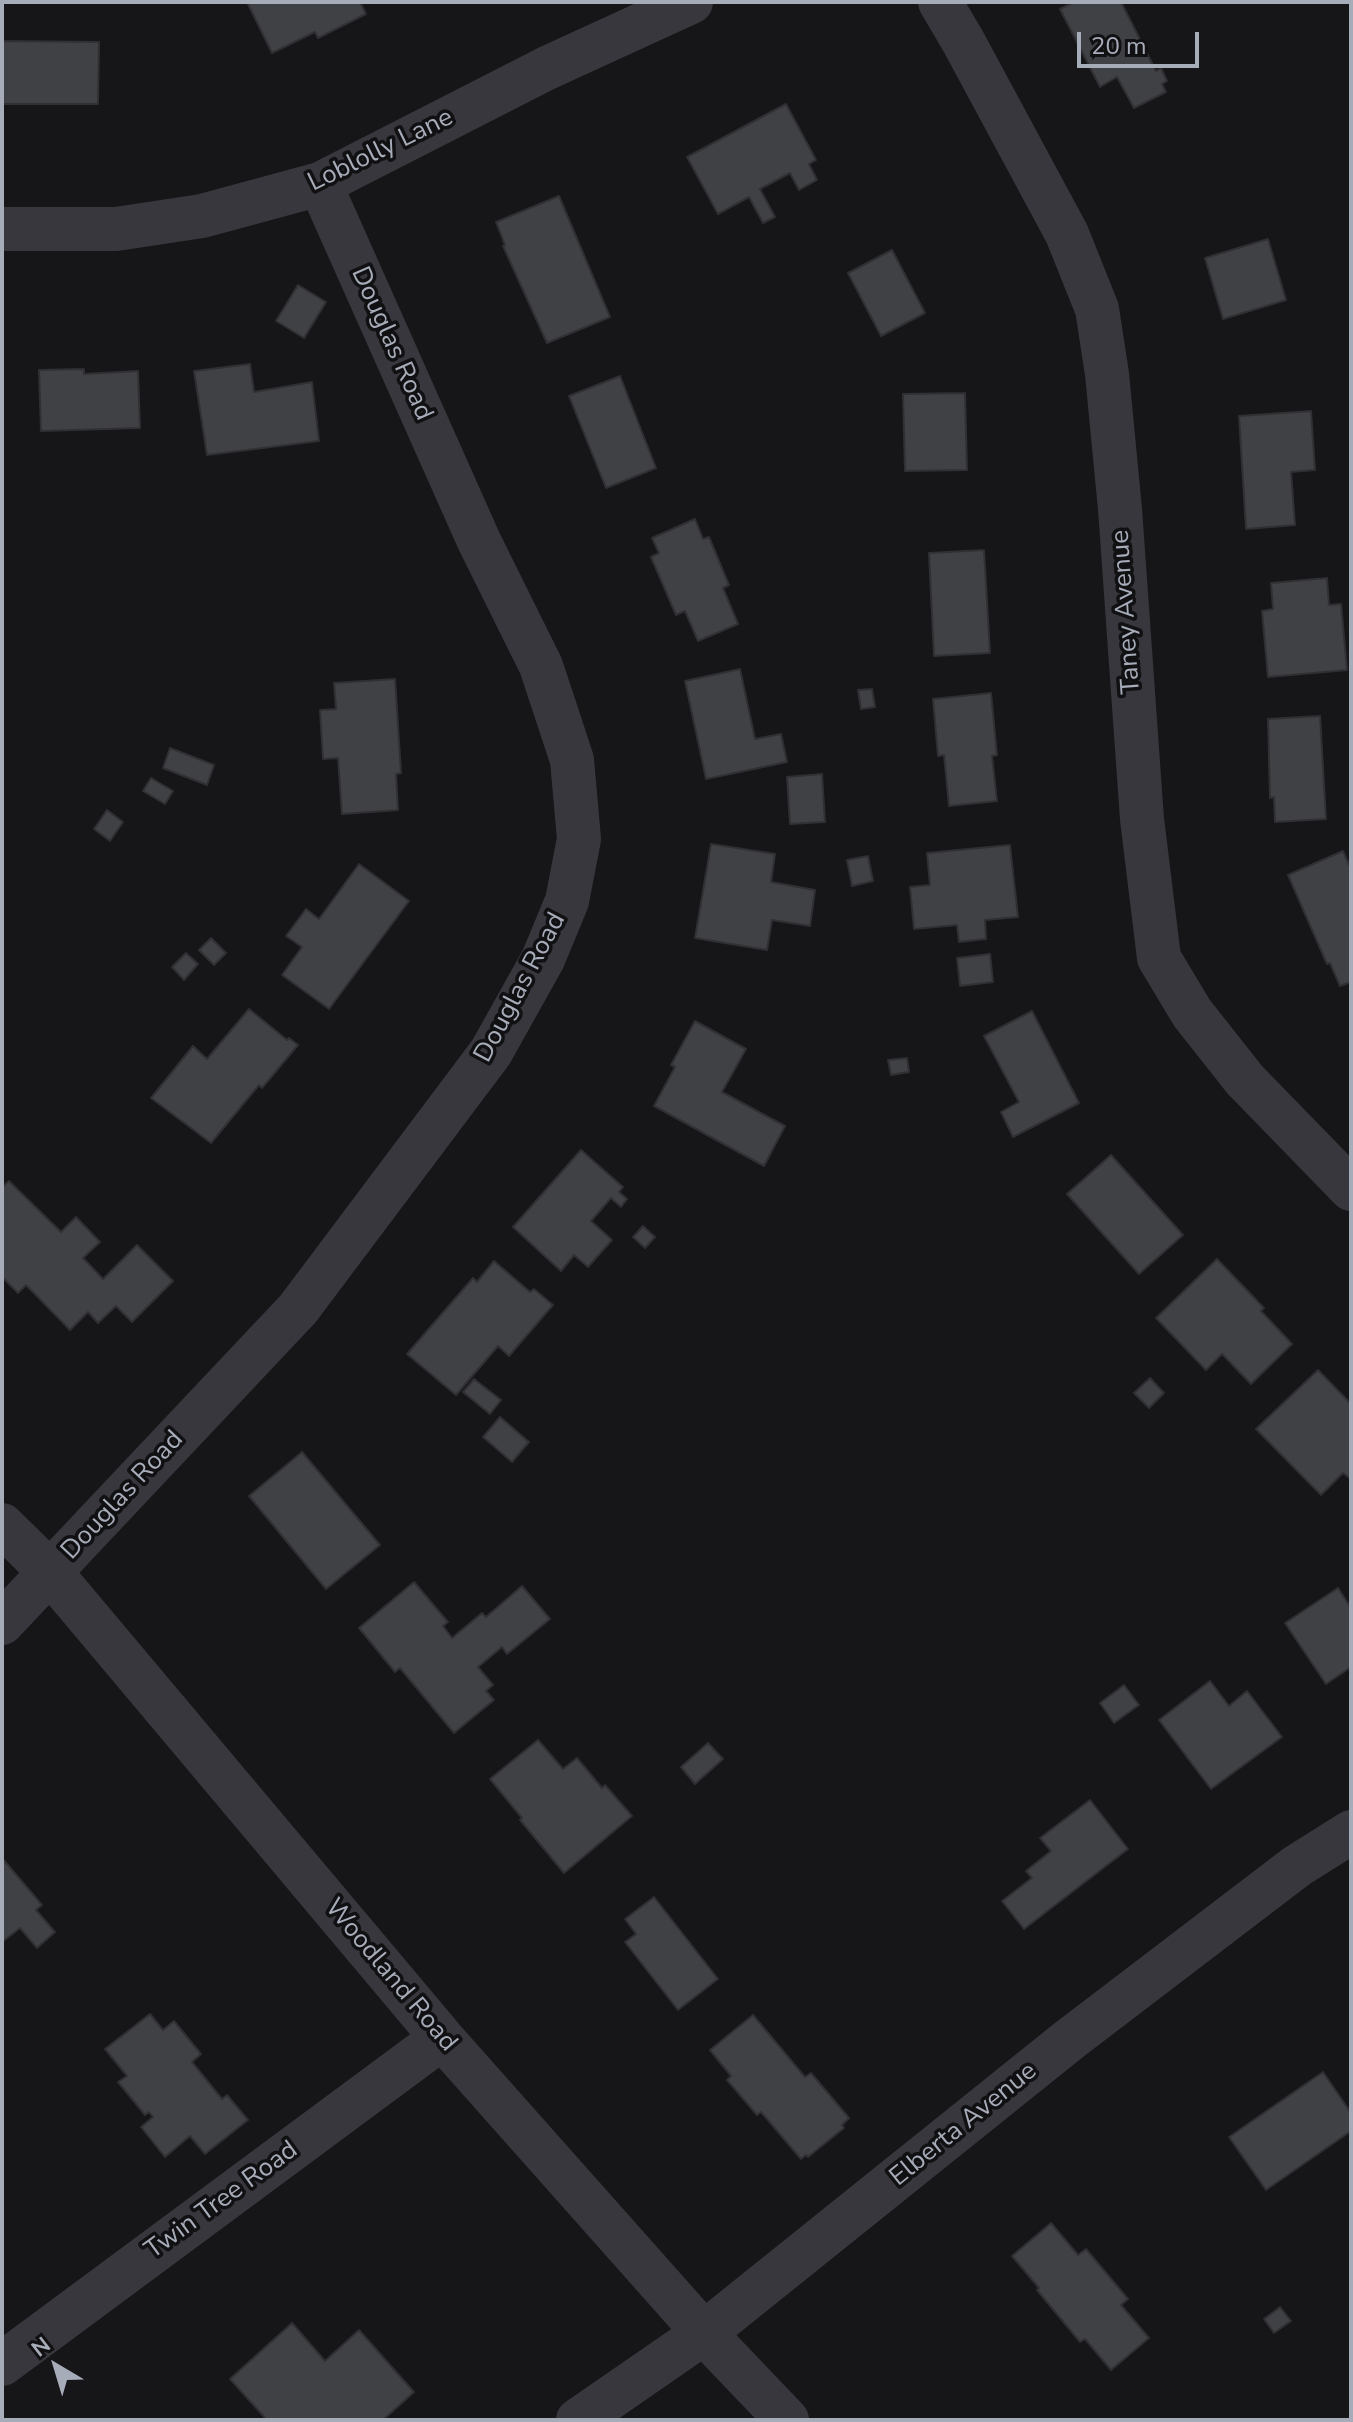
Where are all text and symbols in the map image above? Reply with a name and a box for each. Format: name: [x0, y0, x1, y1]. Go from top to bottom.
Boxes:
scale bar: [1081, 16, 1203, 66]
text: 20 m: [1091, 30, 1147, 62]
street label: Loblolly Lane: [303, 103, 459, 199]
street label: Douglas Road: [343, 262, 439, 426]
street label: Taney Avenue: [1106, 529, 1148, 695]
street label: Douglas Road: [469, 908, 573, 1068]
street label: Douglas Road: [55, 1425, 191, 1567]
street label: Woodland Road: [317, 1893, 463, 2059]
street label: Elberta Avenue: [884, 2056, 1044, 2194]
street label: Twin Tree Road: [140, 2135, 304, 2267]
north arrow: [16, 2326, 96, 2406]
text: N: [26, 2330, 57, 2364]

